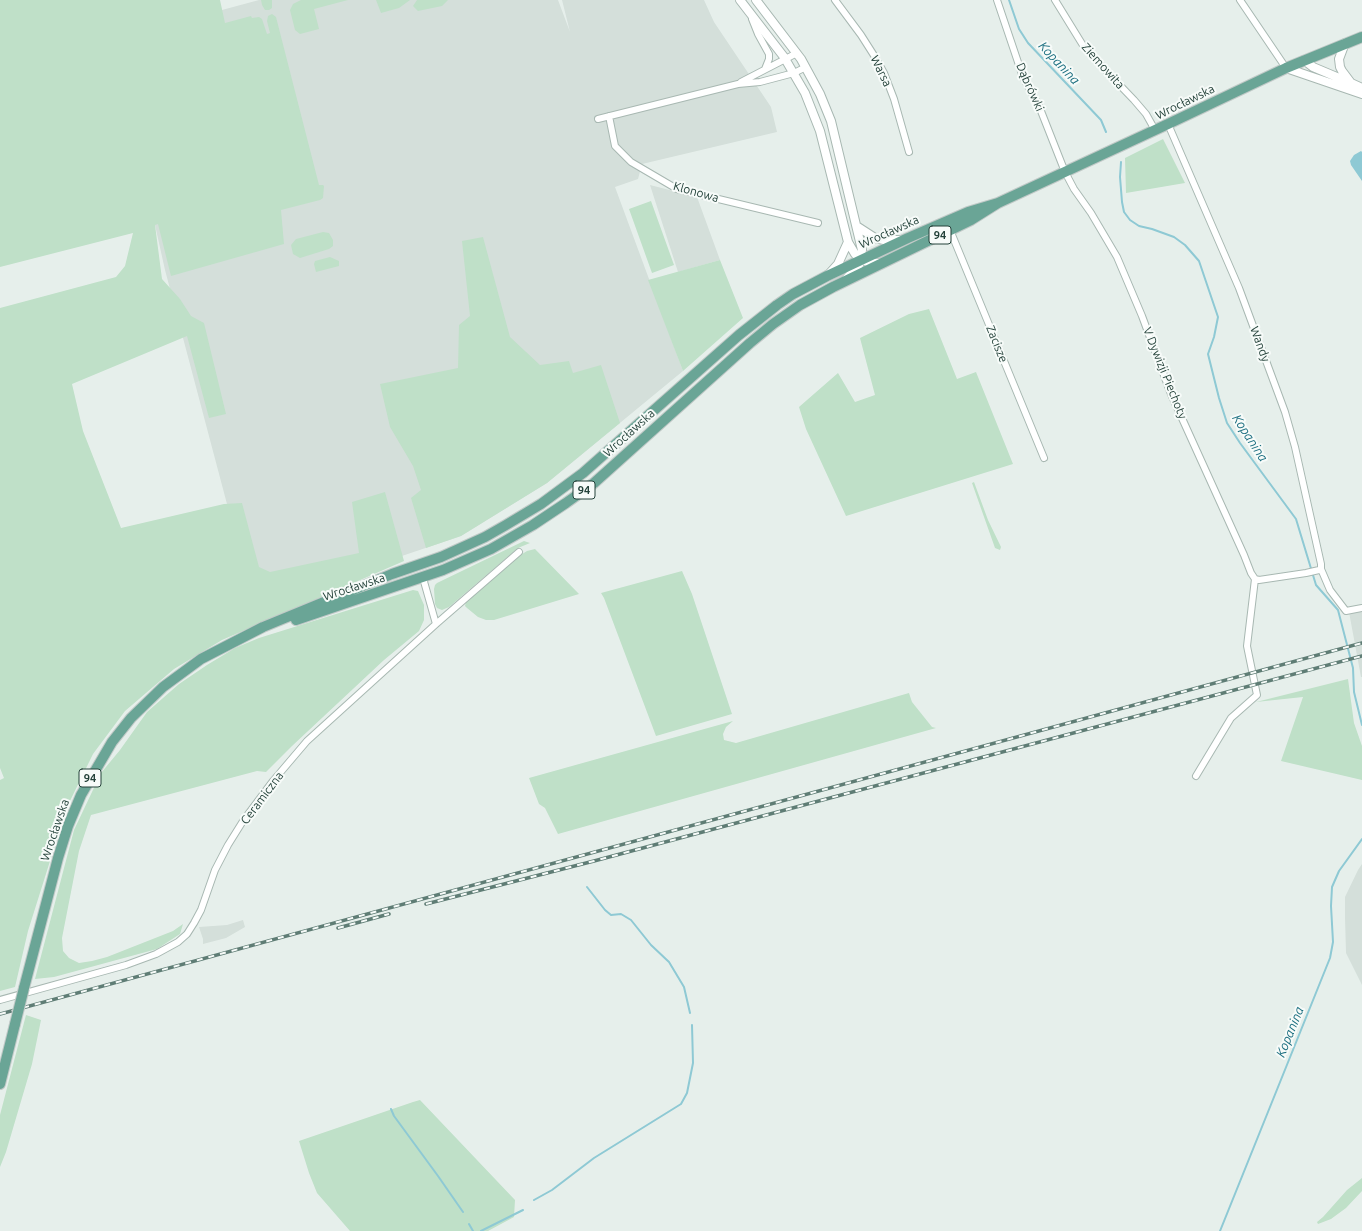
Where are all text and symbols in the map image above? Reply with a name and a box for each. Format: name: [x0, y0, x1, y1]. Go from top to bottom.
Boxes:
water label: Kopanina: [1035, 38, 1083, 88]
street label: Ziemowita: [1079, 40, 1127, 92]
street label: Warsa: [867, 53, 895, 89]
street label: Dąbrówki: [1013, 61, 1047, 113]
street label: Wrocławska: [1153, 81, 1217, 123]
street label: Klonowa: [672, 179, 720, 205]
street label: Wrocławska: [857, 212, 921, 252]
road number: 94: [929, 226, 951, 244]
street label: Zacisze: [983, 323, 1011, 365]
street label: Wandy: [1247, 324, 1273, 364]
street label: V Dywizji Piechoty: [1140, 325, 1190, 421]
street label: Wrocławska: [600, 406, 658, 460]
water label: Kopanina: [1229, 411, 1271, 465]
road number: 94: [573, 481, 595, 499]
street label: Wrocławska: [321, 570, 387, 604]
road number: 94: [79, 769, 101, 787]
street label: Ceramiczna: [238, 769, 286, 827]
street label: Wrocławska: [38, 797, 72, 863]
water label: Kopanina: [1273, 1004, 1307, 1060]

